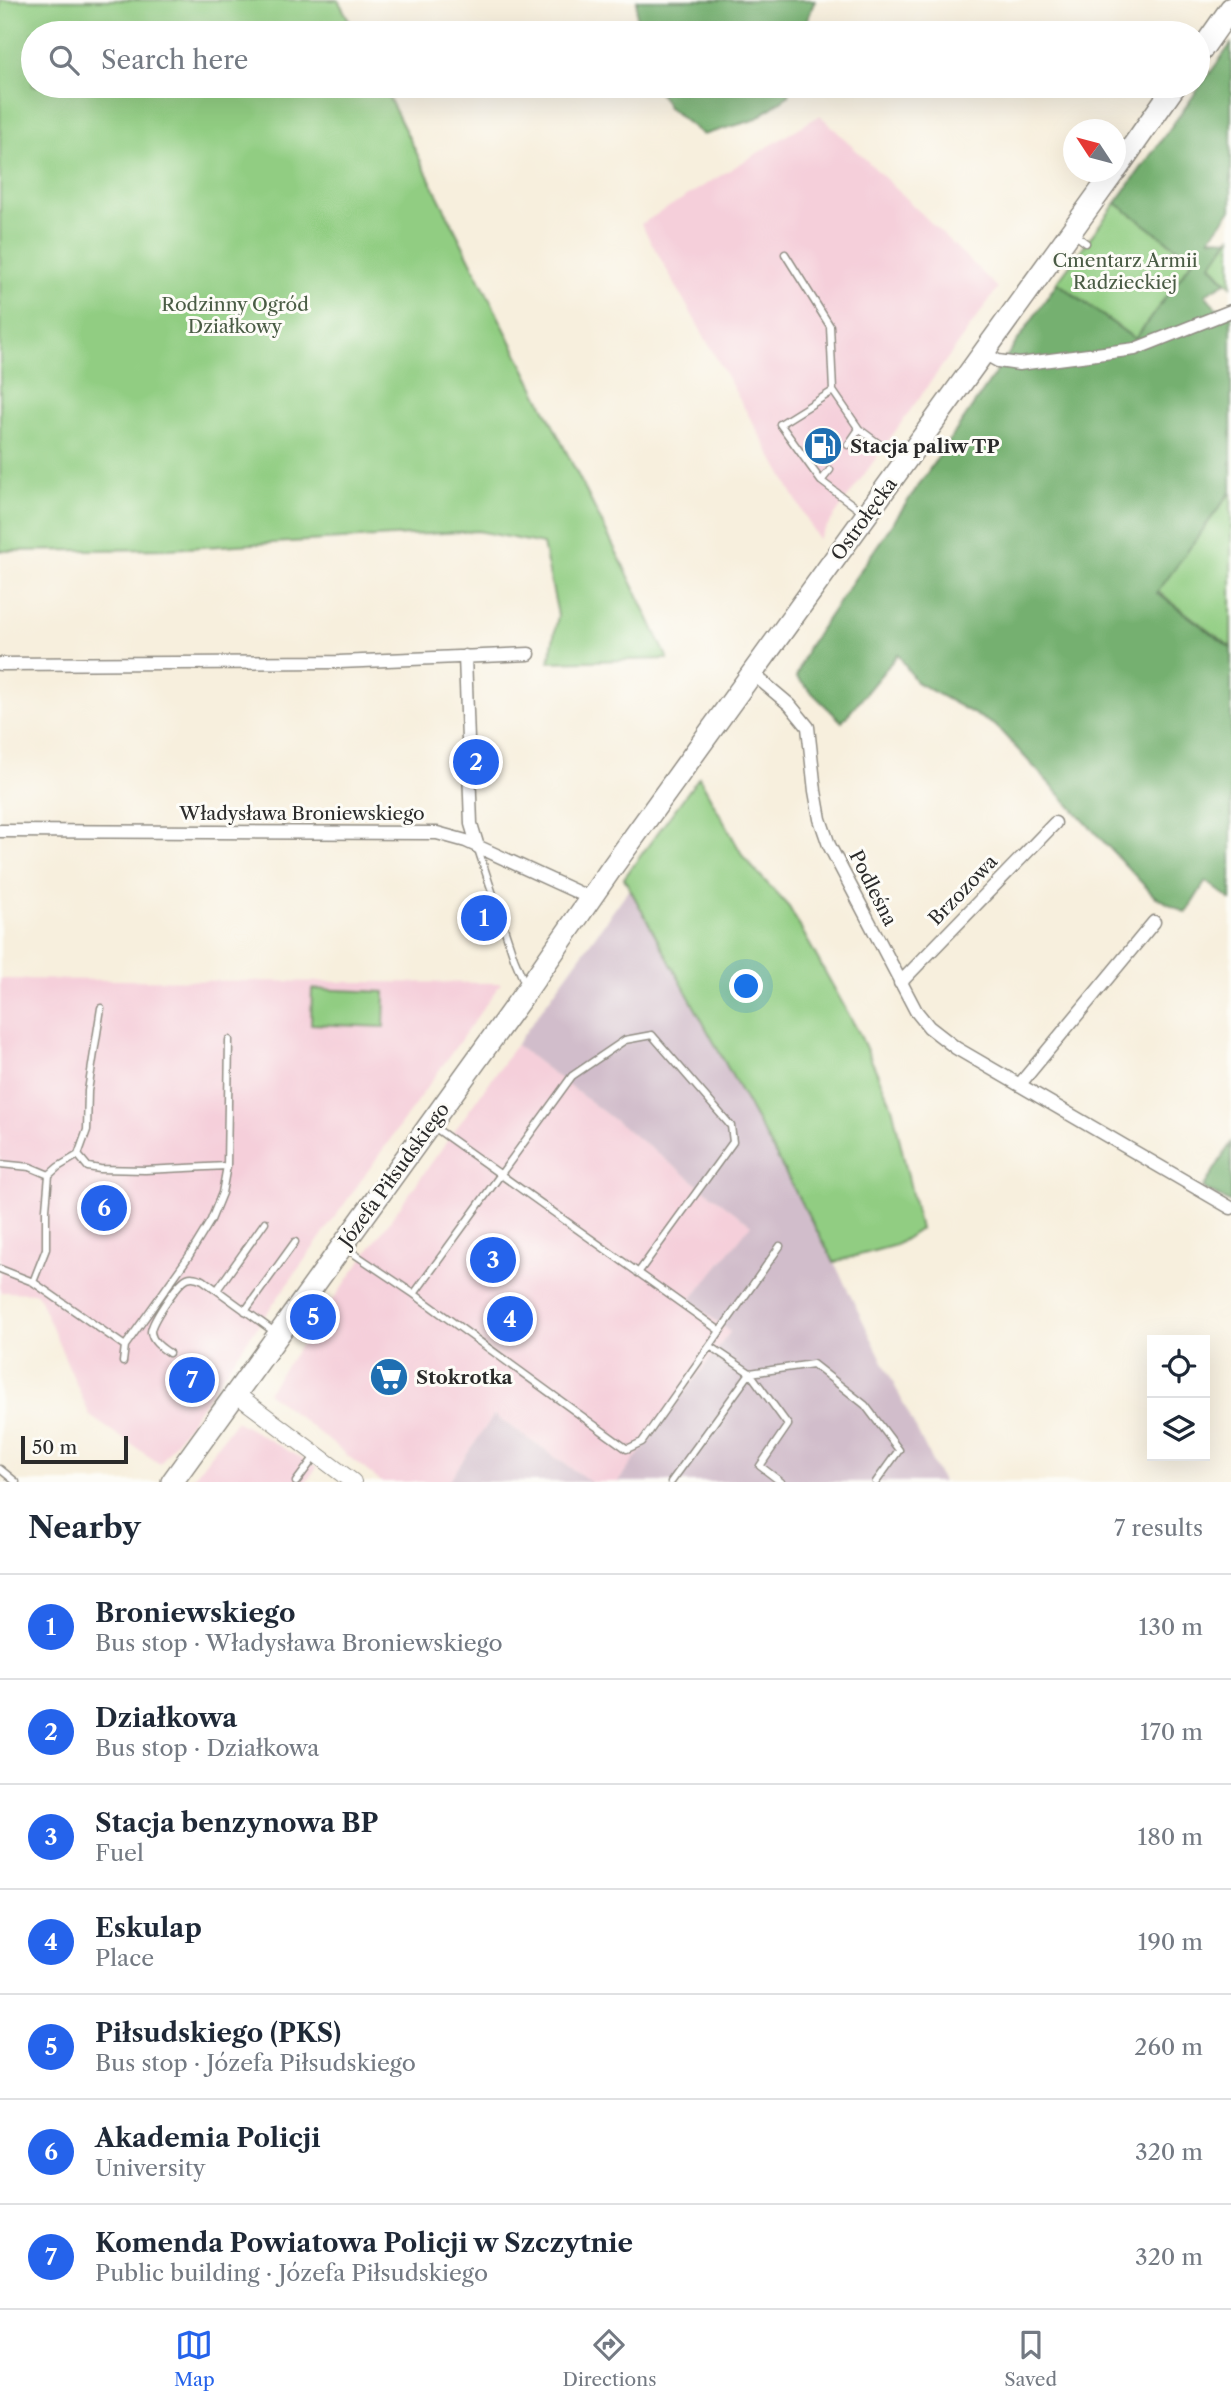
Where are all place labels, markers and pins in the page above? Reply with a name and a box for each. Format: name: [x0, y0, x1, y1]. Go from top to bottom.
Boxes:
fuel station icon: Stacja paliw TP: [802, 425, 844, 467]
place label: Stacja paliw TP: [850, 435, 999, 458]
pin: 2: [453, 736, 499, 788]
pin: 1: [461, 892, 507, 944]
pin: 6: [81, 1182, 127, 1234]
pin: 3: [470, 1234, 516, 1286]
pin: 5: [290, 1291, 336, 1343]
pin: 4: [487, 1293, 533, 1345]
pin: 7: [169, 1354, 215, 1406]
supermarket icon: Stokrotka: [368, 1356, 410, 1398]
place label: Stokrotka: [416, 1366, 513, 1389]

